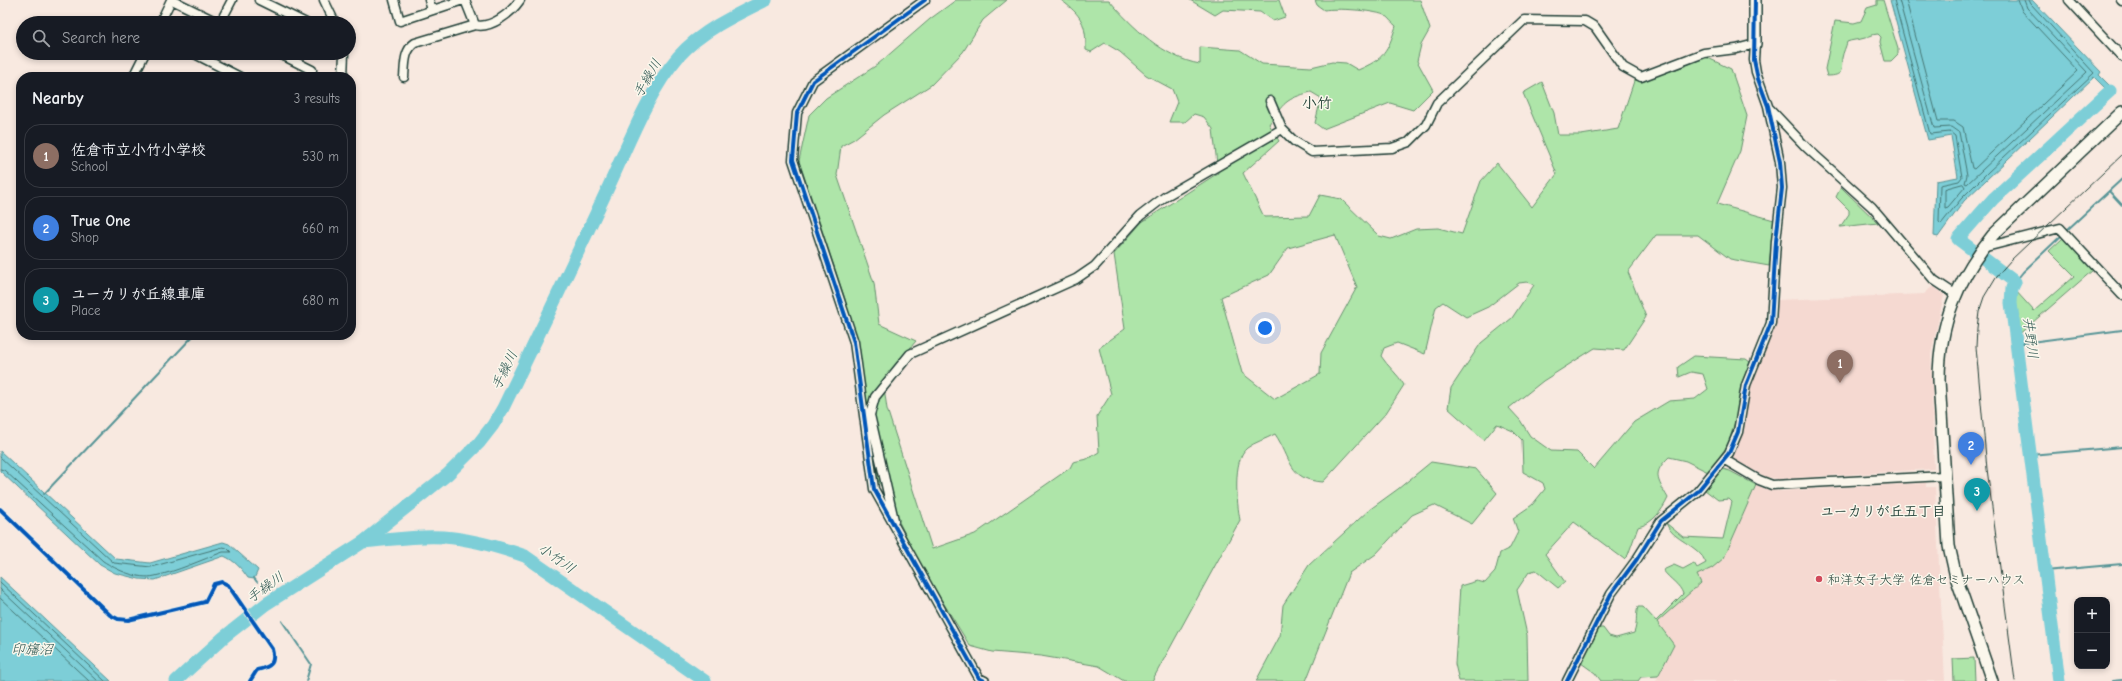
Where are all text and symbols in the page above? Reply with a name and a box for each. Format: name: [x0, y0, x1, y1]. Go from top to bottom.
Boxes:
search box: [16, 16, 356, 60]
icon: search: [30, 27, 52, 49]
text: Search here: [62, 29, 140, 47]
water label: 手繰川: [630, 56, 665, 101]
text: Nearby: [32, 89, 83, 108]
text: 3 results: [294, 91, 340, 106]
district label: 小竹: [1302, 94, 1332, 112]
text: 佐倉市立小竹小学校: [71, 141, 206, 159]
text: 1: [43, 149, 49, 164]
text: 530 m: [302, 149, 339, 164]
text: School: [71, 159, 108, 174]
text: True One: [71, 212, 130, 230]
text: 2: [43, 221, 49, 236]
text: 660 m: [302, 221, 339, 236]
text: Shop: [71, 230, 99, 245]
text: ユーカリが丘線車庫: [71, 285, 206, 303]
text: 3: [43, 293, 49, 308]
text: 680 m: [302, 293, 339, 308]
text: Place: [71, 303, 101, 318]
water label: 井野川: [2020, 316, 2041, 360]
your location: [1255, 318, 1275, 338]
water label: 手繰川: [488, 348, 521, 393]
pin: 1: [1827, 350, 1853, 383]
pin: 2: [1958, 432, 1984, 465]
pin: 3: [1964, 478, 1990, 511]
district label: ユーカリが丘五丁目: [1820, 503, 1946, 520]
water label: 小竹川: [535, 539, 579, 577]
water label: 手繰川: [243, 568, 287, 606]
place label: 和洋女子大学 佐倉セミナーハウス: [1827, 572, 2025, 587]
marker: 和洋女子大学 佐倉セミナーハウス: [1814, 574, 1824, 584]
map controls: [2074, 597, 2110, 669]
button: +: [2074, 597, 2110, 633]
button: −: [2074, 633, 2110, 669]
water label: 印旛沼: [11, 641, 54, 658]

